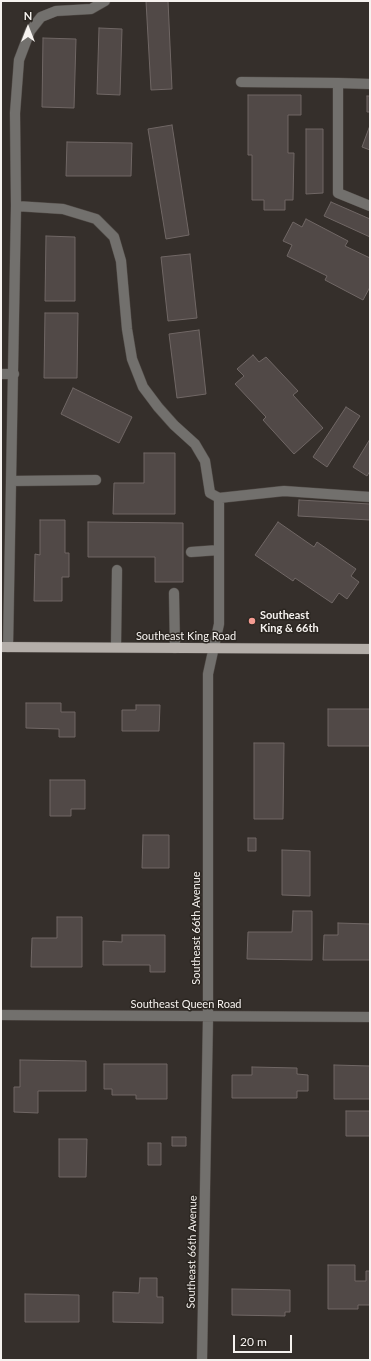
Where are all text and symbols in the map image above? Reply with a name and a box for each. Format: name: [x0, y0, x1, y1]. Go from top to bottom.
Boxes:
north arrow: [8, 8, 48, 48]
text: N: [24, 9, 32, 22]
place label: Southeast King & 66th: [260, 608, 319, 634]
marker: Southeast King & 66th: [247, 616, 257, 626]
street label: Southeast King Road: [136, 629, 236, 643]
street label: Southeast 66th Avenue: [189, 871, 203, 985]
street label: Southeast Queen Road: [130, 997, 242, 1011]
street label: Southeast 66th Avenue: [184, 1195, 200, 1309]
scale bar: [235, 1327, 294, 1353]
text: 20 m: [240, 1334, 267, 1349]

